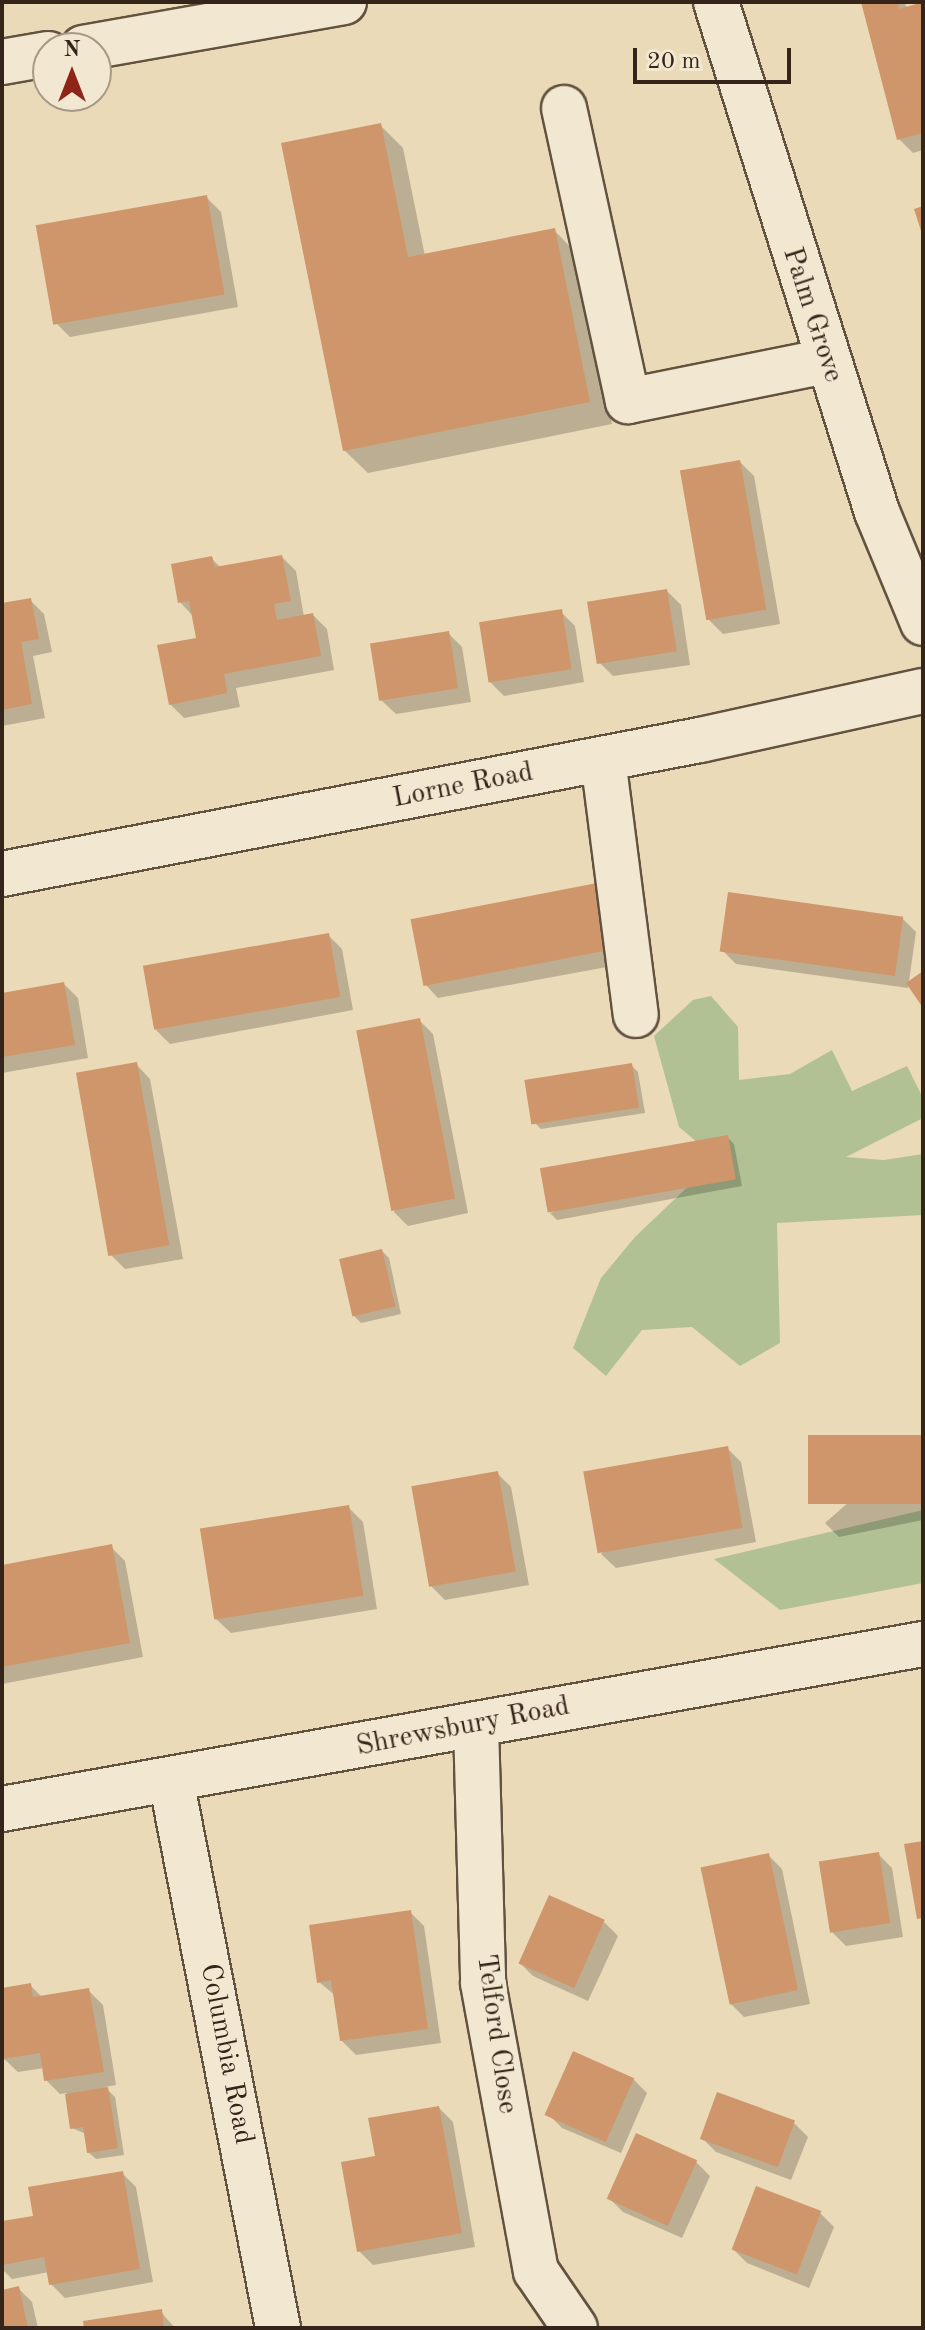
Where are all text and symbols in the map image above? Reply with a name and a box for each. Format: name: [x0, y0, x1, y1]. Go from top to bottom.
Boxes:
north arrow: [32, 32, 112, 112]
scale bar: [637, 32, 795, 82]
text: N: [64, 39, 80, 61]
text: 20 m: [647, 50, 701, 74]
street label: Palm Grove: [774, 243, 850, 387]
street label: Lorne Road: [390, 756, 536, 816]
street label: Shrewsbury Road: [353, 1690, 573, 1764]
street label: Telford Close: [468, 1952, 524, 2116]
street label: Columbia Road: [192, 1961, 260, 2147]

